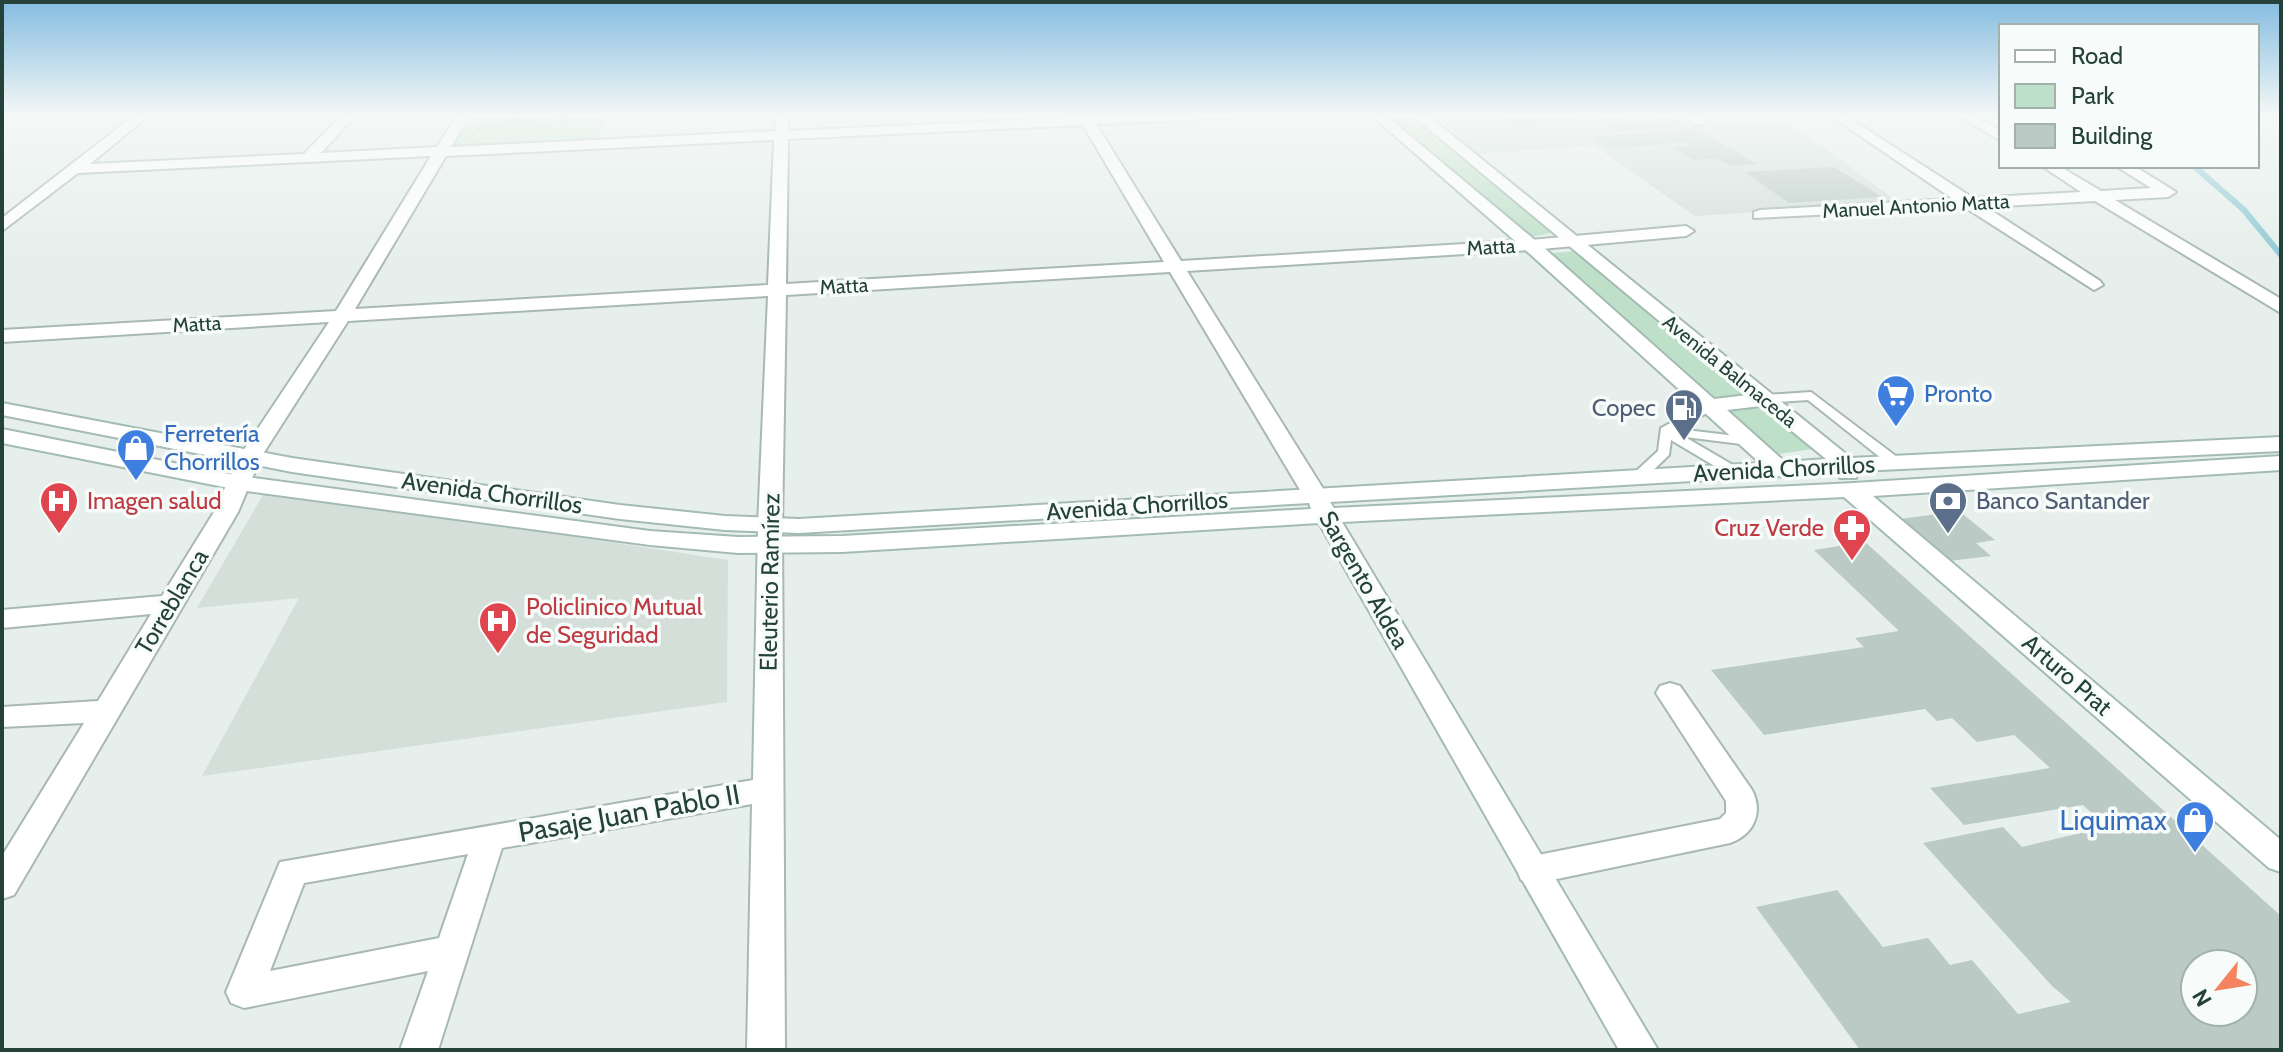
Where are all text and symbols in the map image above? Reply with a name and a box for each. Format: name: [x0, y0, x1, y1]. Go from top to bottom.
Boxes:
legend: [1999, 24, 2259, 168]
text: Road: [2071, 41, 2123, 70]
text: Park: [2071, 81, 2114, 110]
text: Building: [2071, 121, 2153, 150]
street label: Manuel Antonio Matta: [1822, 189, 2011, 223]
street label: Matta: [1466, 234, 1516, 260]
street label: Matta: [819, 273, 869, 299]
street label: Avenida Balmaceda: [1658, 310, 1802, 433]
street label: Matta: [172, 311, 222, 337]
supermarket icon: Pronto: [1875, 373, 1917, 428]
place label: Pronto: [1924, 379, 1992, 408]
fuel station icon: Copec: [1663, 387, 1705, 442]
place label: Copec: [1592, 393, 1656, 422]
place label: Ferretería Chorrillos: [164, 419, 260, 476]
shop icon: Ferretería Chorrillos: [115, 427, 157, 482]
street label: Avenida Chorrillos: [1692, 449, 1876, 488]
street label: Avenida Chorrillos: [400, 465, 584, 520]
hospital icon: Imagen salud: [38, 480, 80, 535]
bank icon: Banco Santander: [1927, 480, 1969, 535]
street label: Avenida Chorrillos: [1045, 485, 1229, 526]
place label: Imagen salud: [87, 486, 222, 515]
place label: Banco Santander: [1976, 486, 2150, 515]
street label: Eleuterio Ramírez: [753, 493, 786, 671]
street label: Sargento Aldea: [1313, 506, 1416, 654]
pharmacy icon: Cruz Verde: [1831, 507, 1873, 562]
place label: Cruz Verde: [1714, 513, 1824, 542]
street label: Torreblanca: [129, 543, 215, 660]
place label: Policlinico Mutual de Seguridad: [526, 592, 703, 649]
hospital icon: Policlinico Mutual de Seguridad: [477, 600, 519, 655]
street label: Arturo Prat: [2017, 628, 2118, 721]
street label: Pasaje Juan Pablo II: [515, 777, 743, 849]
shop icon: Liquimax: [2174, 799, 2216, 854]
place label: Liquimax: [2060, 803, 2167, 837]
north arrow: [2179, 948, 2259, 1028]
text: N: [2187, 984, 2218, 1011]

